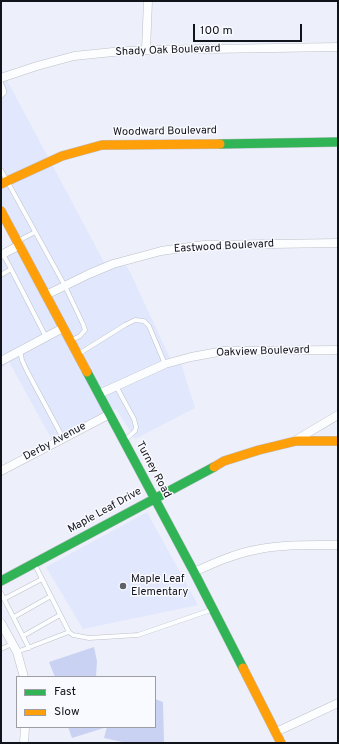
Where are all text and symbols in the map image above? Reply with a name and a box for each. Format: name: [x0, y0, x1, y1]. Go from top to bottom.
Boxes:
scale bar: [195, 16, 304, 42]
text: 100 m: [200, 23, 233, 39]
street label: Shady Oak Boulevard: [115, 43, 221, 59]
street label: Woodward Boulevard: [113, 124, 217, 140]
street label: Eastwood Boulevard: [174, 238, 274, 256]
street label: Oakview Boulevard: [216, 344, 310, 360]
street label: Derby Avenue: [21, 420, 89, 464]
street label: Turney Road: [133, 439, 173, 501]
street label: Maple Leaf Drive: [66, 485, 144, 537]
place label: Maple Leaf Elementary: [131, 573, 188, 599]
marker: Maple Leaf Elementary: [118, 581, 128, 591]
legend: [16, 676, 156, 728]
text: Fast: [54, 684, 76, 700]
text: Slow: [54, 704, 80, 720]

